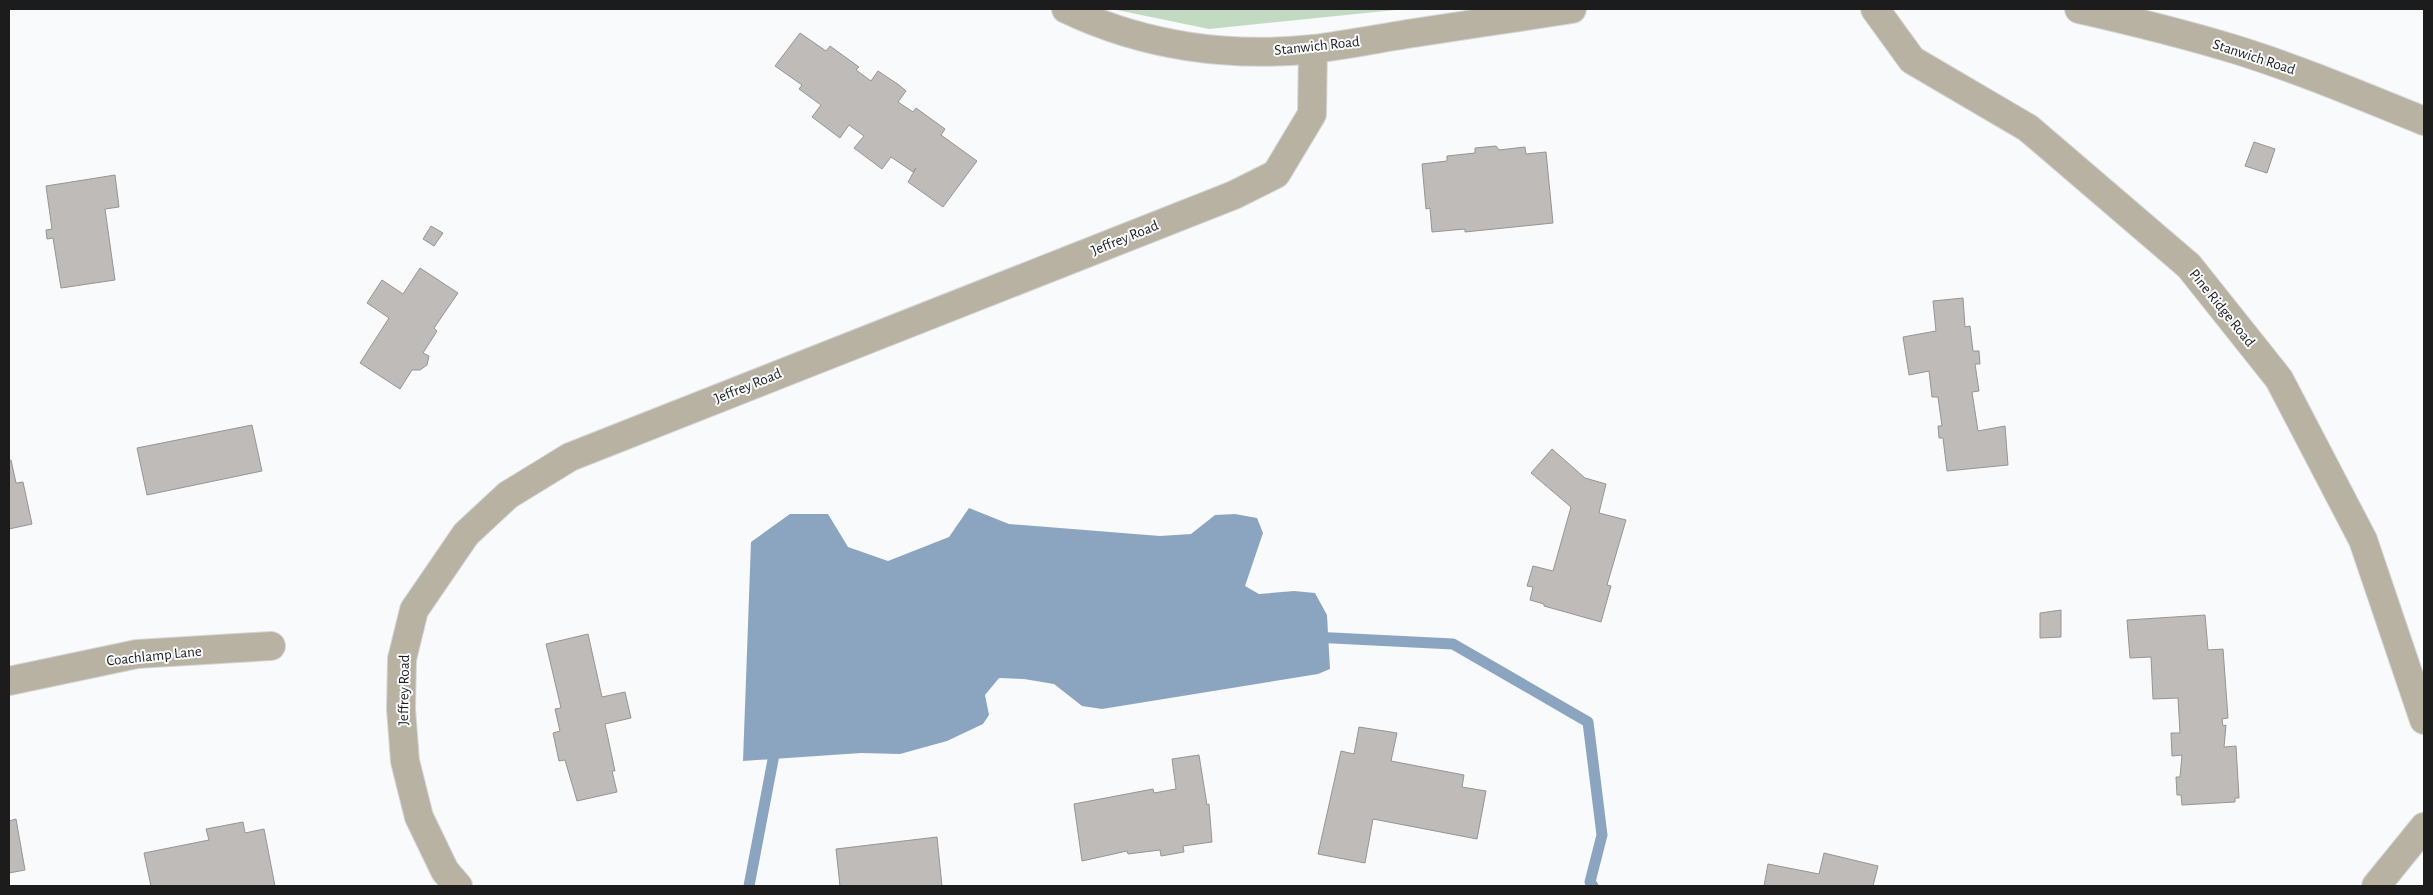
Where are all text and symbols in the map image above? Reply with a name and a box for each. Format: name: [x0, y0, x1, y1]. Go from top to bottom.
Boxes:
street label: Stanwich Road: [1274, 34, 1361, 58]
street label: Stanwich Road: [2211, 37, 2297, 77]
street label: Jeffrey Road: [1089, 218, 1161, 258]
street label: Pine Ridge Road: [2186, 266, 2258, 350]
street label: Jeffrey Road: [712, 366, 784, 406]
street label: Coachlamp Lane: [106, 644, 202, 668]
street label: Jeffrey Road: [396, 654, 412, 726]

